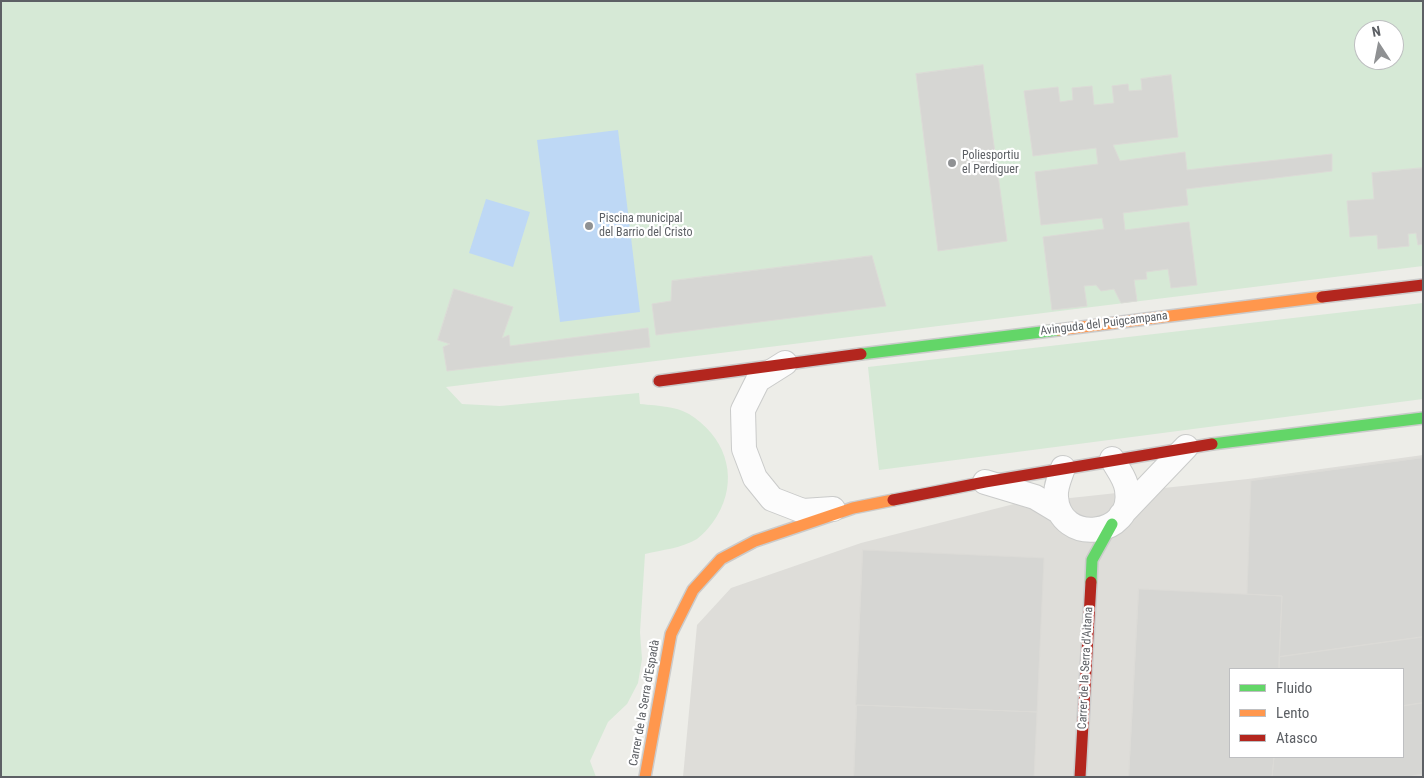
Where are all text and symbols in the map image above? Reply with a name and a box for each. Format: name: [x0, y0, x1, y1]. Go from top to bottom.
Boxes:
north arrow: [1354, 20, 1404, 70]
text: N: [1371, 23, 1382, 40]
place label: Poliesportiu el Perdiguer: [962, 149, 1019, 177]
marker: Poliesportiu el Perdiguer: [946, 157, 958, 169]
place label: Piscina municipal del Barrio del Cristo: [599, 212, 692, 240]
marker: Piscina municipal del Barrio del Cristo: [583, 220, 595, 232]
street label: Avinguda del Puigcampana: [1039, 309, 1169, 339]
street label: Carrer de la Serra d'Aitana: [1076, 606, 1096, 730]
street label: Carrer de la Serra d'Espadà: [627, 639, 663, 767]
legend: [1229, 668, 1404, 758]
text: Fluido: [1276, 679, 1312, 697]
text: Lento: [1276, 704, 1309, 722]
text: Atasco: [1276, 729, 1317, 747]

